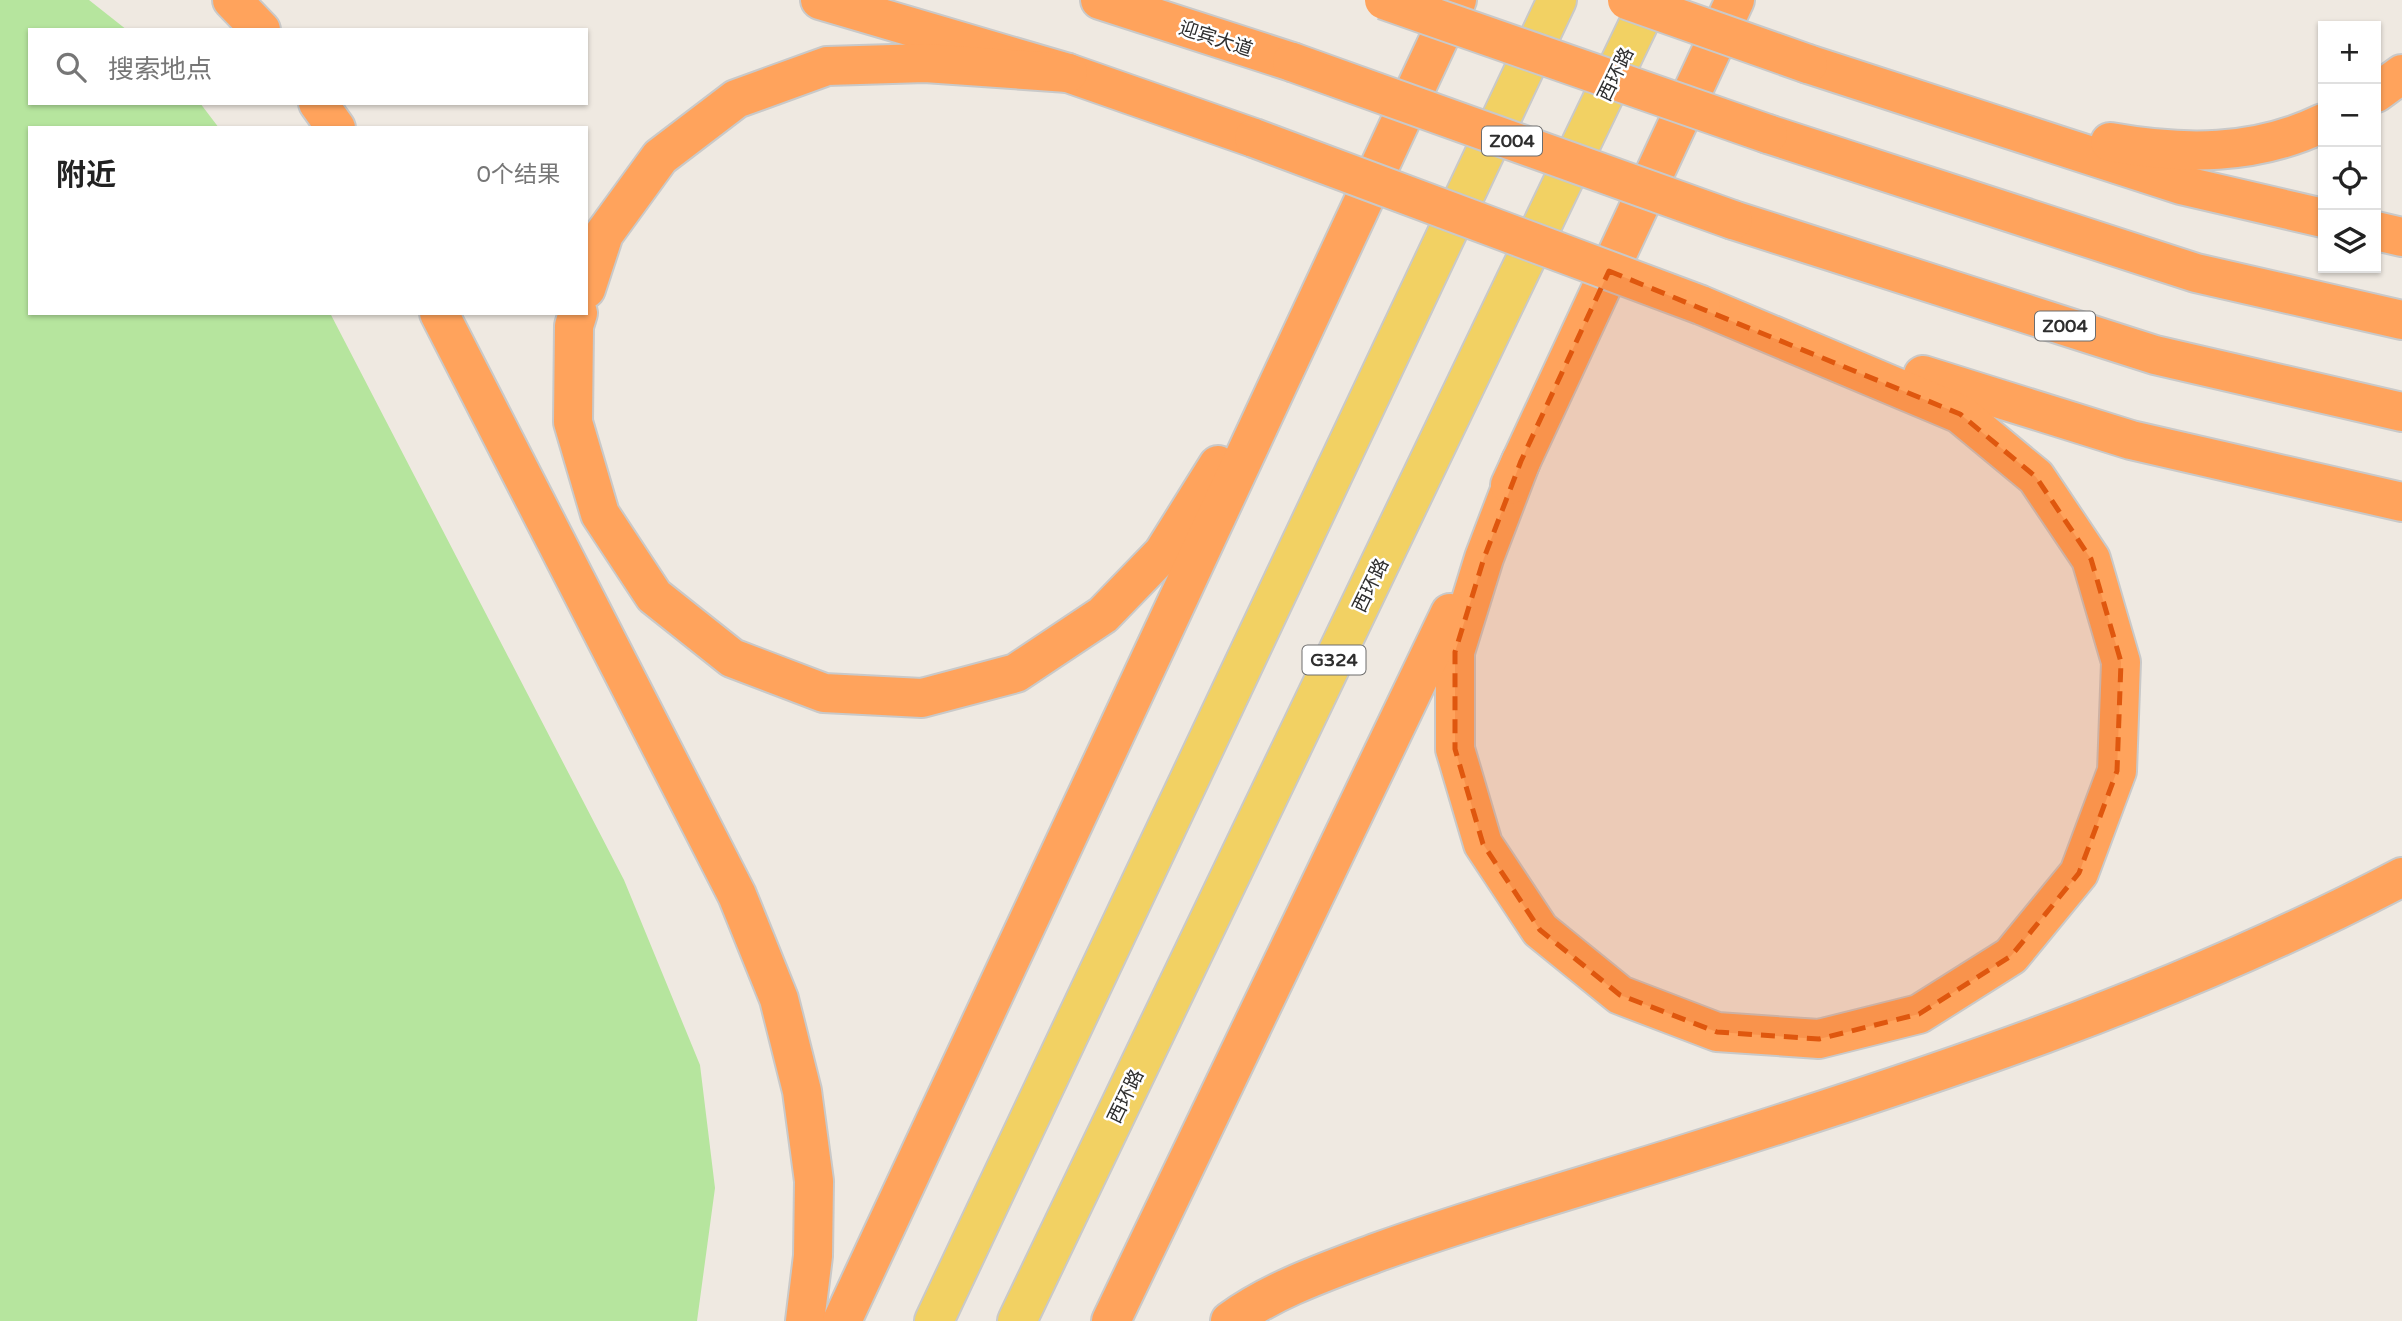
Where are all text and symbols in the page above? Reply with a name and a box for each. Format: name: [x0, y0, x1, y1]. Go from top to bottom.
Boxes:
street label: 迎宾大道: [1176, 17, 1255, 61]
map controls: [2318, 21, 2381, 273]
button: +: [2318, 21, 2381, 84]
search box: [28, 28, 588, 105]
street label: 西环路: [1594, 44, 1638, 105]
icon: search: [52, 48, 90, 86]
text: 搜索地点: [108, 54, 212, 85]
button: −: [2318, 84, 2381, 147]
road number: Z004: [1482, 126, 1542, 156]
button: locate: [2318, 147, 2381, 210]
text: 附近: [56, 157, 116, 194]
text: 0个结果: [477, 161, 560, 189]
button: layers: [2318, 210, 2381, 273]
road number: Z004: [2035, 312, 2095, 340]
street label: 西环路: [1349, 555, 1393, 616]
road number: G324: [1302, 646, 1366, 674]
street label: 西环路: [1104, 1066, 1148, 1127]

